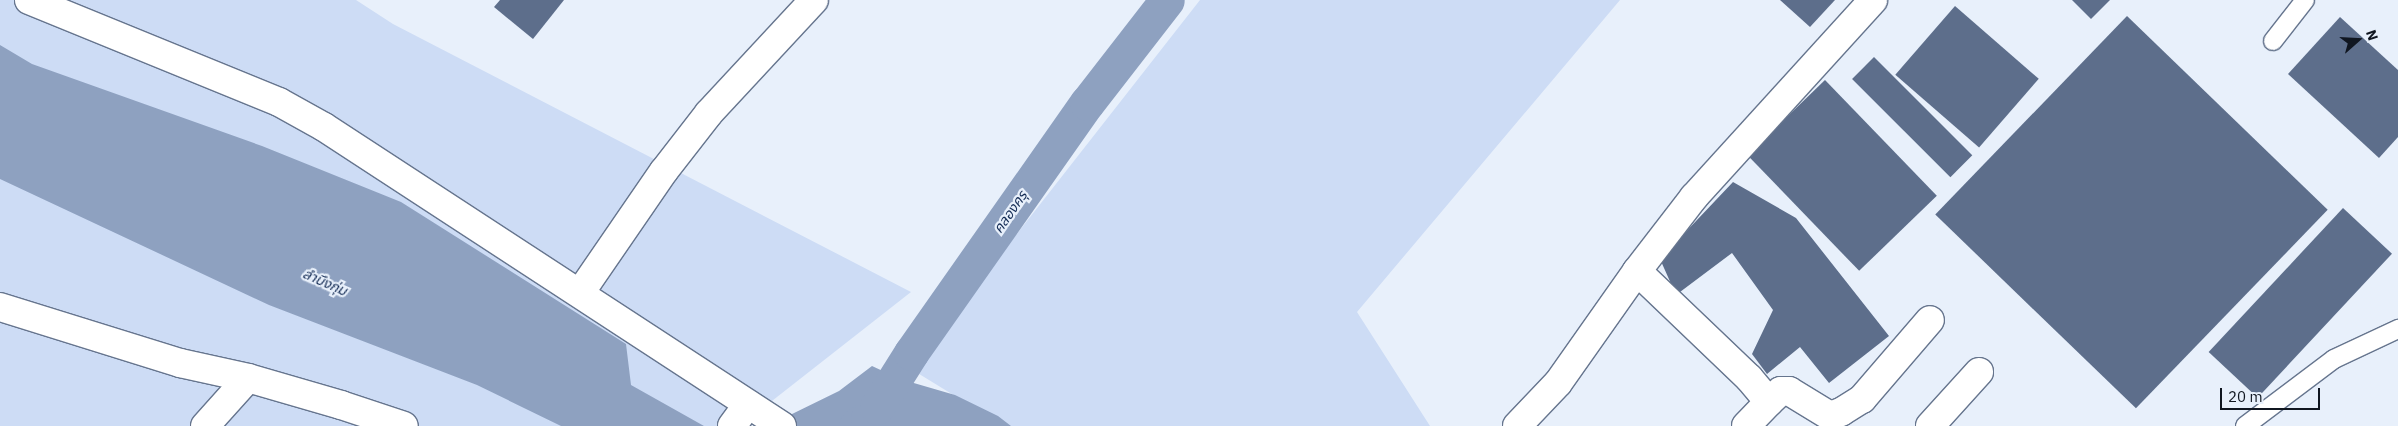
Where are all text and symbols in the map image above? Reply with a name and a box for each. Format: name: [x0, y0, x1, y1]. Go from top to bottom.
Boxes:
north arrow: [2333, 15, 2383, 65]
text: N: [2362, 27, 2382, 43]
water label: คลองครุ: [989, 188, 1031, 236]
water label: ลำบึงกุ่ม: [300, 265, 350, 299]
scale bar: [2223, 378, 2323, 410]
text: 20 m: [2228, 387, 2263, 406]

